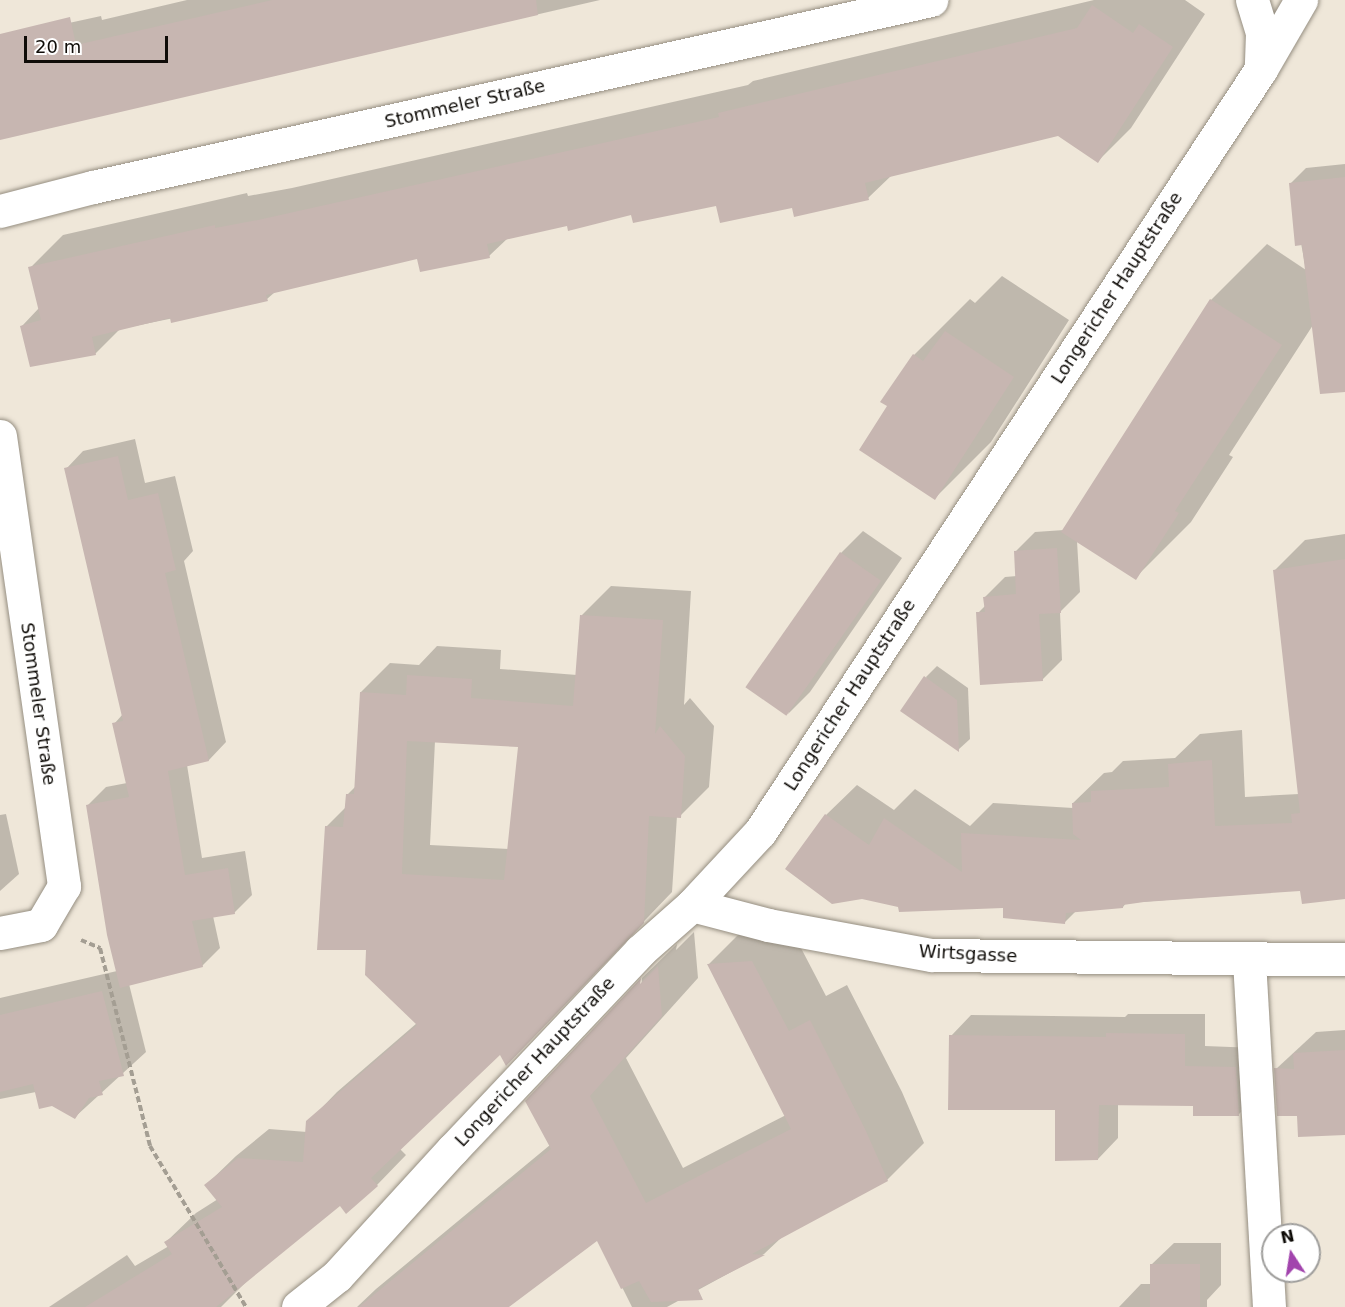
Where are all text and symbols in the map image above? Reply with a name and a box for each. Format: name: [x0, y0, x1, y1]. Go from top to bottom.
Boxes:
scale bar: [27, 24, 171, 62]
text: 20 m: [35, 36, 81, 57]
street label: Stommeler Straße: [383, 75, 547, 133]
street label: Longericher Hauptstraße: [1047, 188, 1187, 388]
street label: Longericher Hauptstraße: [780, 595, 920, 795]
street label: Stommeler Straße: [16, 621, 60, 787]
street label: Wirtsgasse: [918, 941, 1018, 967]
street label: Longericher Hauptstraße: [451, 973, 619, 1151]
north arrow: [1261, 1223, 1321, 1283]
text: N: [1279, 1226, 1296, 1248]

